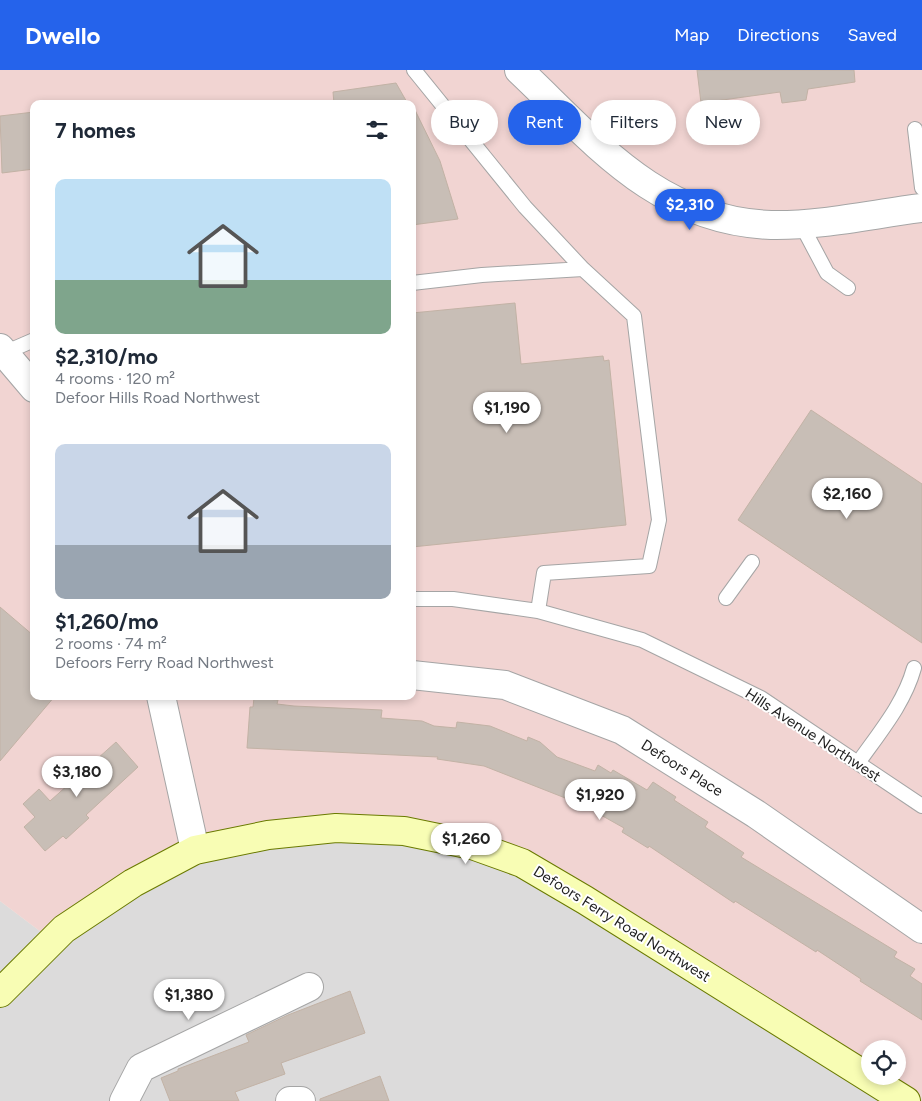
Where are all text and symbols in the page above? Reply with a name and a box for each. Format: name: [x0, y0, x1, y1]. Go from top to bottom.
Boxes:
text: Dwello: [25, 21, 101, 50]
text: Map: [674, 24, 709, 46]
text: Directions: [737, 24, 819, 46]
text: Saved: [847, 24, 897, 46]
chip: Buy: [431, 100, 498, 145]
chip: Rent: [508, 100, 581, 145]
chip: Filters: [591, 100, 676, 145]
chip: New: [686, 100, 760, 145]
icon: filters: [363, 116, 391, 144]
text: 7 homes: [55, 118, 136, 143]
pin: $2,310: [649, 189, 731, 231]
text: $2,310: [666, 195, 714, 214]
icon: home: [178, 211, 268, 301]
text: $2,310/mo: [55, 344, 158, 369]
text: 4 rooms · 120 m²: [55, 369, 175, 388]
text: Defoor Hills Road Northwest: [55, 388, 260, 407]
pin: $1,190: [466, 392, 548, 434]
text: $1,190: [484, 398, 530, 417]
icon: home: [178, 476, 268, 566]
pin: $2,160: [806, 478, 888, 520]
text: $2,160: [823, 484, 871, 503]
text: $1,260/mo: [55, 609, 158, 634]
text: 2 rooms · 74 m²: [55, 634, 167, 653]
text: Defoors Ferry Road Northwest: [55, 653, 274, 672]
street label: Hills Avenue Northwest: [742, 684, 885, 786]
street label: Defoors Place: [638, 736, 726, 800]
pin: $3,180: [36, 756, 118, 798]
text: $3,180: [53, 762, 101, 781]
pin: $1,920: [559, 778, 641, 821]
text: $1,920: [576, 785, 624, 804]
pin: $1,260: [425, 822, 507, 865]
text: $1,260: [442, 829, 490, 848]
street label: Defoors Ferry Road Northwest: [530, 862, 714, 986]
pin: $1,380: [148, 978, 230, 1021]
text: $1,380: [165, 985, 213, 1004]
map controls: [861, 1040, 906, 1085]
button: locate: [861, 1040, 906, 1085]

